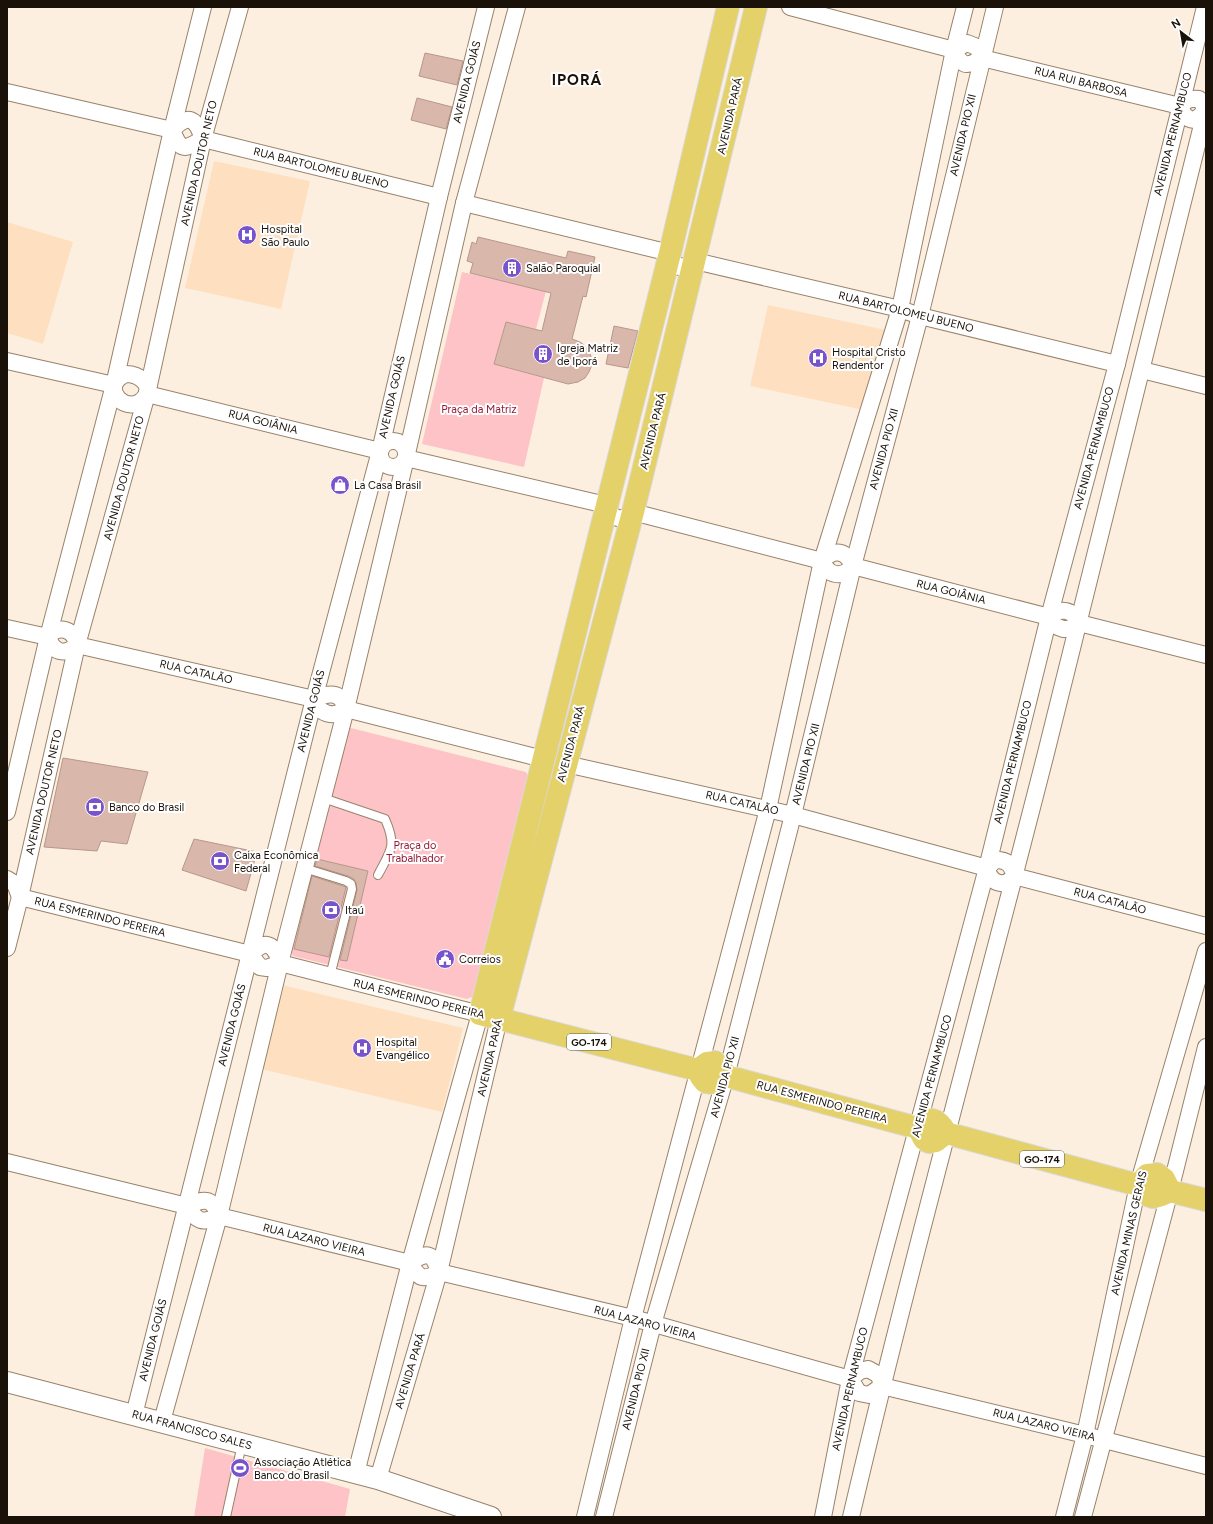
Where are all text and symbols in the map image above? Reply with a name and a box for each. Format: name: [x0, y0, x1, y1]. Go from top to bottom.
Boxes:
north arrow: [1161, 12, 1201, 52]
text: N: [1169, 16, 1183, 32]
street label: AVENIDA GOIÁS: [450, 39, 484, 125]
street label: RUA RUI BARBOSA: [1033, 64, 1130, 100]
district label: IPORÁ: [552, 71, 602, 89]
street label: AVENIDA PERNAMBUCO: [1151, 71, 1195, 197]
street label: AVENIDA PARÁ: [715, 76, 745, 156]
street label: AVENIDA PIO XII: [947, 93, 979, 177]
street label: AVENIDA DOUTOR NETO: [178, 99, 220, 227]
street label: RUA BARTOLOMEU BUENO: [252, 145, 390, 191]
place label: Hospital São Paulo: [261, 223, 309, 249]
hospital icon: Hospital São Paulo: [236, 224, 258, 246]
building icon: Salão Paroquial: [501, 257, 523, 279]
place label: Salão Paroquial: [526, 262, 601, 275]
street label: RUA BARTOLOMEU BUENO: [837, 289, 975, 335]
place label: Igreja Matriz de Iporá: [557, 342, 618, 368]
building icon: Igreja Matriz de Iporá: [532, 343, 554, 365]
place label: Hospital Cristo Rendentor: [832, 346, 906, 372]
hospital icon: Hospital Cristo Rendentor: [807, 347, 829, 369]
street label: AVENIDA GOIÁS: [376, 354, 408, 440]
street label: AVENIDA PERNAMBUCO: [1071, 385, 1117, 511]
street label: AVENIDA PARÁ: [637, 391, 669, 471]
park label: Praça da Matriz: [441, 403, 517, 416]
street label: RUA GOIÂNIA: [227, 406, 300, 437]
street label: AVENIDA PIO XII: [867, 407, 901, 491]
street label: AVENIDA DOUTOR NETO: [101, 414, 147, 541]
shop icon: La Casa Brasil: [329, 474, 351, 496]
place label: La Casa Brasil: [354, 479, 421, 492]
street label: RUA GOIÂNIA: [915, 576, 988, 607]
street label: RUA CATALÃO: [158, 656, 234, 687]
street label: AVENIDA GOIÁS: [294, 668, 328, 754]
street label: AVENIDA PERNAMBUCO: [991, 699, 1035, 825]
street label: AVENIDA PARÁ: [555, 704, 588, 784]
street label: AVENIDA PIO XII: [790, 722, 822, 806]
street label: AVENIDA DOUTOR NETO: [23, 728, 65, 856]
street label: RUA CATALÃO: [704, 787, 780, 818]
bank icon: Banco do Brasil: [84, 796, 106, 818]
place label: Banco do Brasil: [109, 801, 184, 814]
park label: Praça do Trabalhador: [386, 839, 444, 865]
place label: Caixa Econômica Federal: [234, 849, 318, 875]
bank icon: Caixa Econômica Federal: [209, 850, 231, 872]
street label: RUA CATALÃO: [1072, 884, 1148, 917]
street label: RUA ESMERINDO PEREIRA: [33, 894, 167, 940]
bank icon: Itaú: [320, 899, 342, 921]
place label: Itaú: [345, 904, 364, 917]
public building icon: Correios: [434, 948, 456, 970]
place label: Correios: [459, 953, 501, 966]
street label: RUA ESMERINDO PEREIRA: [352, 976, 486, 1022]
street label: AVENIDA GOIÁS: [215, 982, 249, 1068]
street label: AVENIDA PERNAMBUCO: [909, 1013, 955, 1139]
street label: AVENIDA PARÁ: [475, 1018, 505, 1098]
road number: GO-174: [567, 1034, 611, 1050]
street label: AVENIDA PIO XII: [708, 1035, 742, 1119]
place label: Hospital Evangélico: [376, 1036, 430, 1062]
hospital icon: Hospital Evangélico: [351, 1037, 373, 1059]
street label: RUA ESMERINDO PEREIRA: [755, 1078, 889, 1126]
road number: GO-174: [1020, 1151, 1064, 1167]
street label: AVENIDA MINAS GERAIS: [1108, 1169, 1150, 1296]
street label: RUA LAZARO VIEIRA: [261, 1221, 367, 1259]
street label: AVENIDA GOIÁS: [136, 1297, 170, 1383]
street label: RUA LAZARO VIEIRA: [593, 1303, 698, 1343]
street label: AVENIDA PERNAMBUCO: [829, 1326, 871, 1452]
street label: AVENIDA PARÁ: [392, 1331, 428, 1410]
street label: AVENIDA PIO XII: [620, 1347, 652, 1431]
street label: RUA LAZARO VIEIRA: [991, 1406, 1097, 1444]
street label: RUA FRANCISCO SALES: [131, 1408, 254, 1452]
place label: Associação Atlética Banco do Brasil: [254, 1456, 351, 1482]
sports icon: Associação Atlética Banco do Brasil: [229, 1457, 251, 1479]

